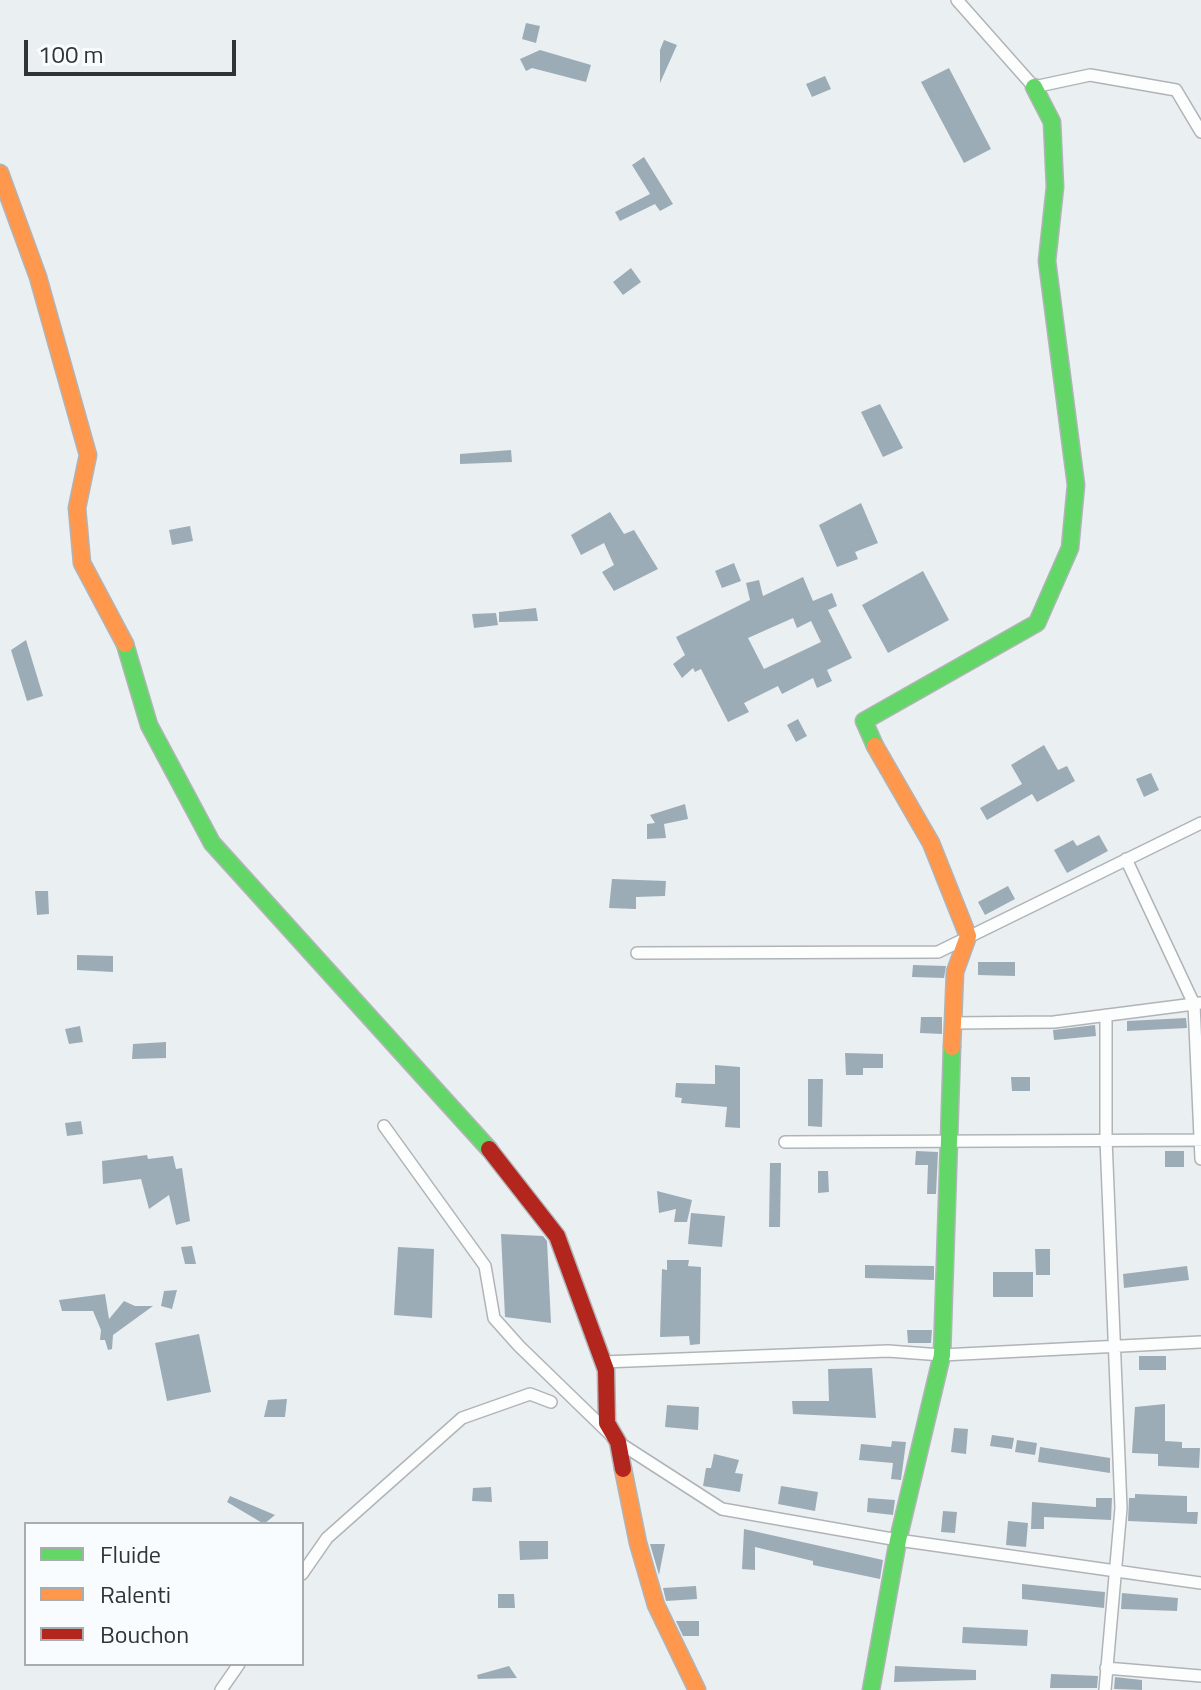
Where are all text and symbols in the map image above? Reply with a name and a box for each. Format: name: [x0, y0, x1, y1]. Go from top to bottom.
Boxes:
scale bar: [28, 24, 240, 74]
text: 100 m: [38, 36, 104, 72]
legend: [24, 1522, 304, 1666]
text: Fluide: [100, 1536, 161, 1572]
text: Ralenti: [100, 1576, 171, 1612]
text: Bouchon: [100, 1616, 189, 1652]

